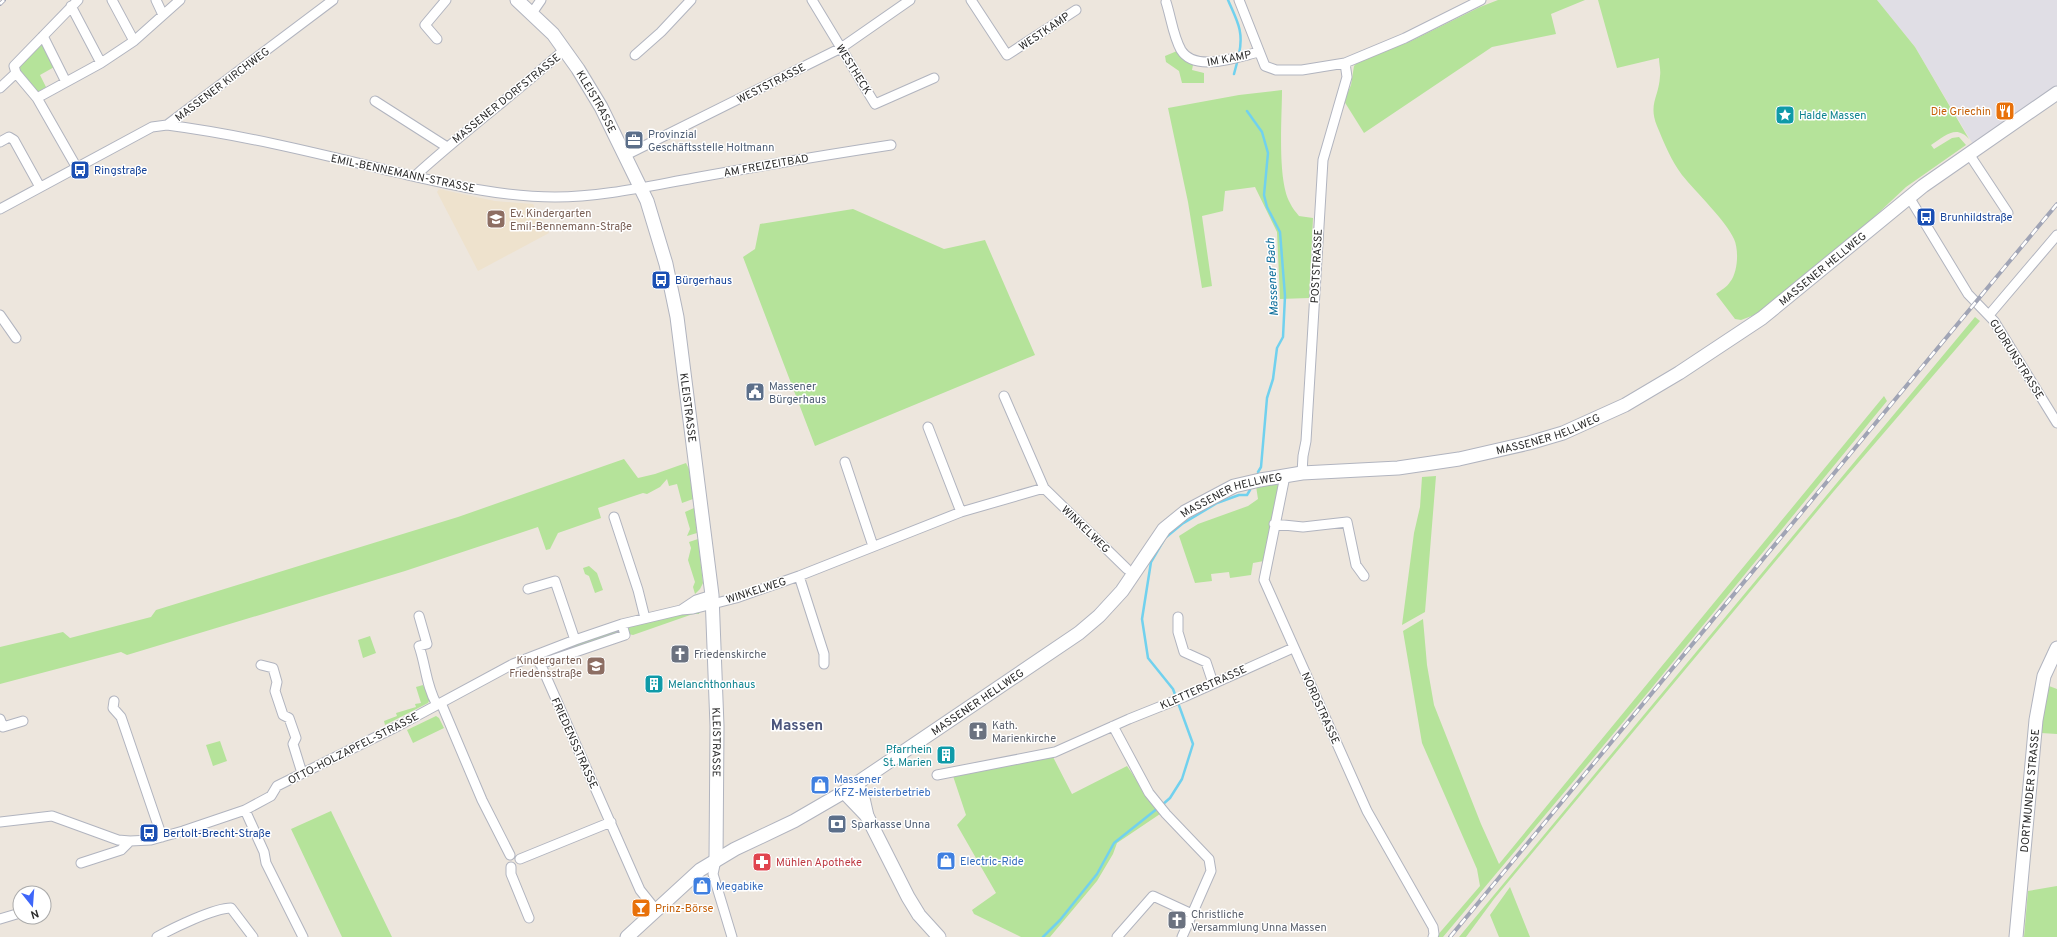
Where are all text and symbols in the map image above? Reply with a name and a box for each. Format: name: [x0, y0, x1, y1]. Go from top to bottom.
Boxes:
street label: WESTKAMP: [1016, 10, 1073, 54]
street label: WESTHECK: [832, 42, 874, 97]
street label: MASSENER KIRCHWEG: [173, 45, 273, 125]
street label: IM KAMP: [1206, 48, 1253, 70]
street label: MASSENER DORFSTRASSE: [450, 51, 564, 147]
street label: WESTSTRASSE: [735, 61, 808, 107]
street label: KLEISTRASSE: [572, 68, 619, 136]
restaurant icon: Die Griechin: [1994, 100, 2016, 122]
place icon: Halde Massen: [1774, 104, 1796, 126]
place label: Die Griechin: [1931, 105, 1991, 119]
place label: Halde Massen: [1799, 109, 1866, 123]
place label: Provinzial Geschäftsstelle Holtmann: [648, 128, 774, 155]
office icon: Provinzial Geschäftsstelle Holtmann: [623, 129, 645, 151]
street label: EMIL-BENNEMANN-STRASSE: [329, 152, 476, 196]
street label: AM FREIZEITBAD: [722, 152, 810, 180]
bus stop icon: Ringstraße: [69, 159, 91, 181]
place label: Ringstraße: [94, 164, 147, 178]
bus stop icon: Brunhildstraße: [1915, 206, 1937, 228]
place label: Ev. Kindergarten Emil-Bennemann-Straße: [510, 207, 632, 234]
school or university icon: Ev. Kindergarten Emil-Bennemann-Straße: [485, 208, 507, 230]
place label: Brunhildstraße: [1940, 211, 2013, 225]
street label: POSTSTRASSE: [1308, 229, 1326, 304]
street label: MASSENER HELLWEG: [1776, 229, 1870, 309]
water label: Massener Bach: [1263, 237, 1283, 316]
bus stop icon: Bürgerhaus: [650, 269, 672, 291]
place label: Bürgerhaus: [675, 274, 732, 288]
street label: GUDRUNSTRASSE: [1986, 317, 2046, 402]
street label: KLEISTRASSE: [676, 372, 699, 443]
place label: Massener Bürgerhaus: [769, 380, 826, 407]
public building icon: Massener Bürgerhaus: [744, 381, 766, 403]
street label: MASSENER HELLWEG: [1495, 411, 1603, 458]
street label: MASSENER HELLWEG: [1178, 470, 1284, 521]
street label: WINKELWEG: [1058, 503, 1113, 556]
street label: WINKELWEG: [724, 575, 788, 607]
church icon: Friedenskirche: [669, 643, 691, 665]
place label: Friedenskirche: [694, 648, 767, 662]
place label: Kindergarten Friedensstraße: [509, 654, 582, 681]
school or university icon: Kindergarten Friedensstraße: [585, 655, 607, 677]
street label: KLETTERSTRASSE: [1158, 663, 1249, 713]
street label: MASSENER HELLWEG: [929, 666, 1027, 739]
street label: NORDSTRASSE: [1298, 670, 1342, 747]
building icon: Melanchthonhaus: [643, 673, 665, 695]
place label: Melanchthonhaus: [668, 678, 755, 692]
street label: FRIEDENSSTRASSE: [548, 696, 600, 791]
street label: KLEISTRASSE: [708, 707, 723, 777]
street label: OTTO-HOLZAPFEL-STRASSE: [286, 710, 421, 788]
district label: Massen: [771, 717, 823, 736]
place label: Kath. Marienkirche: [992, 719, 1056, 746]
church icon: Kath. Marienkirche: [967, 720, 989, 742]
street label: DORTMUNDER STRASSE: [2018, 728, 2043, 853]
place label: Pfarrhein St. Marien: [883, 743, 932, 770]
building icon: Pfarrhein St. Marien: [935, 744, 957, 766]
place label: Massener KFZ-Meisterbetrieb: [834, 773, 931, 800]
shop icon: Massener KFZ-Meisterbetrieb: [809, 774, 831, 796]
bank icon: Sparkasse Unna: [826, 813, 848, 835]
place label: Sparkasse Unna: [851, 818, 930, 832]
bus stop icon: Bertolt-Brecht-Straße: [138, 822, 160, 844]
place label: Bertolt-Brecht-Straße: [163, 827, 271, 841]
shop icon: Electric-Ride: [935, 850, 957, 872]
pharmacy icon: Mühlen Apotheke: [751, 851, 773, 873]
place label: Electric-Ride: [960, 855, 1024, 869]
place label: Mühlen Apotheke: [776, 856, 862, 870]
shop icon: Megabike: [691, 875, 713, 897]
place label: Megabike: [716, 880, 764, 894]
north arrow: [12, 885, 52, 925]
bar icon: Prinz-Börse: [630, 897, 652, 919]
place label: Prinz-Börse: [655, 902, 714, 916]
text: N: [29, 906, 40, 921]
place label: Christliche Versammlung Unna Massen: [1191, 908, 1327, 935]
church icon: Christliche Versammlung Unna Massen: [1166, 909, 1188, 931]

